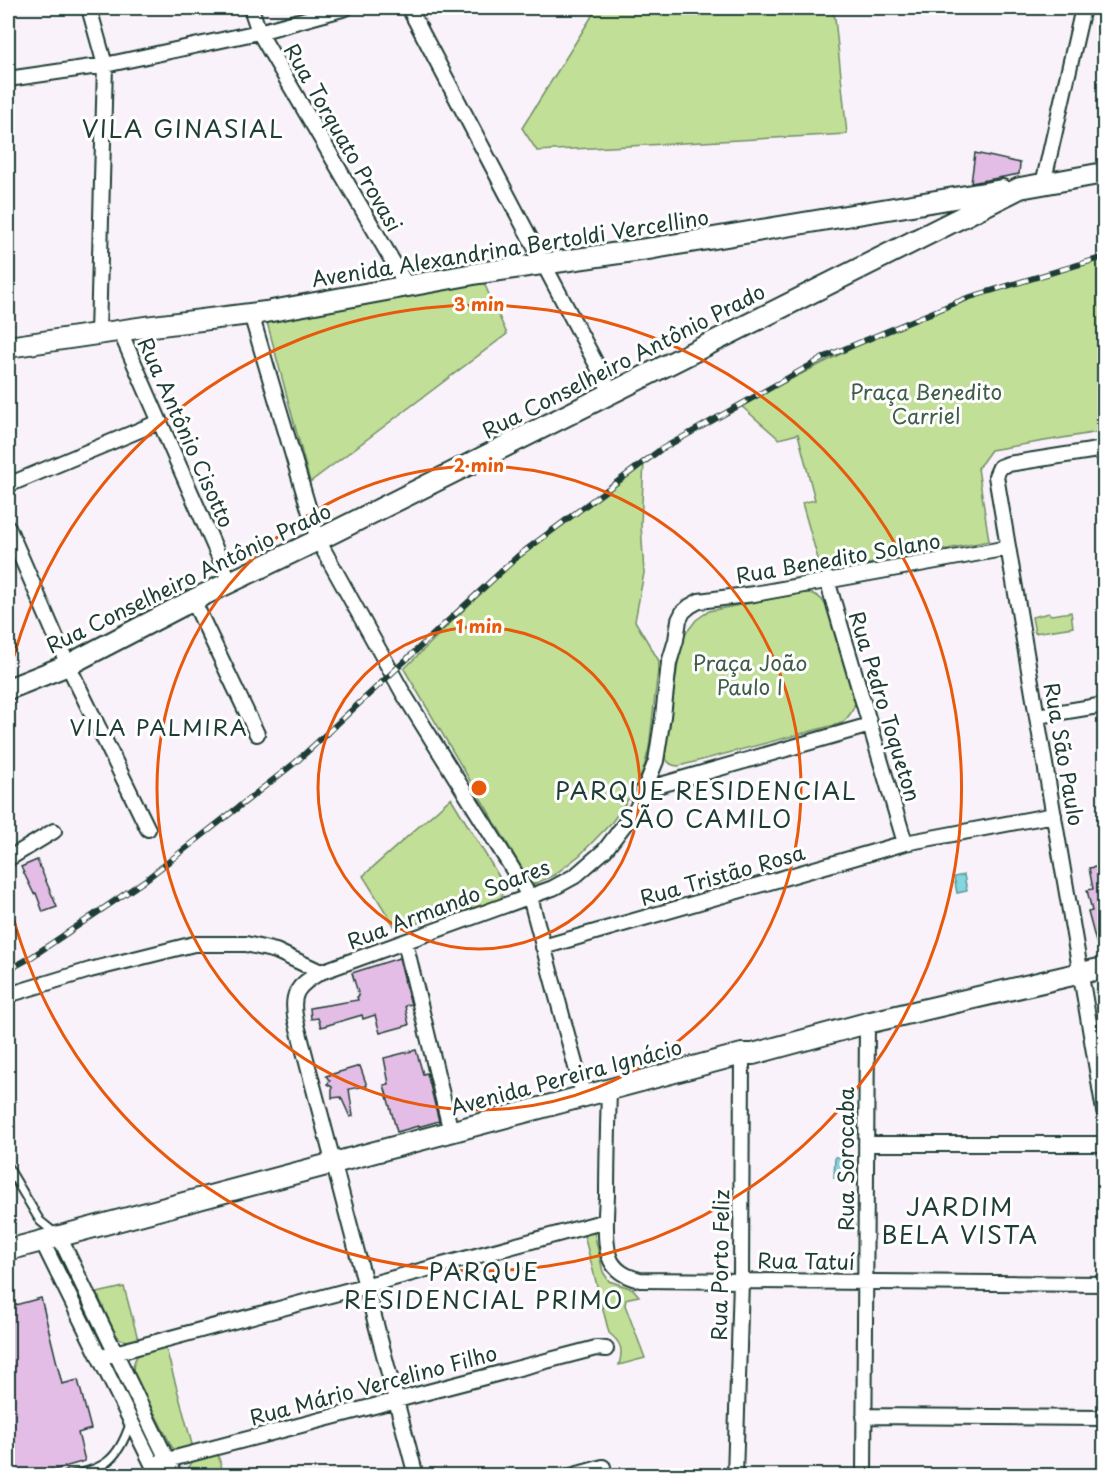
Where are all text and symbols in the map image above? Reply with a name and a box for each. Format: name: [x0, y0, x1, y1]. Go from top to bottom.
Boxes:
street label: Rua Torquato Provasi: [277, 37, 411, 237]
district label: VILA GINASIAL: [82, 110, 284, 146]
street label: Avenida Alexandrina Bertoldi Vercellino: [309, 200, 711, 294]
street label: Rua Conselheiro Antônio Prado: [476, 274, 770, 446]
text: 3 min: [454, 290, 504, 317]
street label: Rua Antônio Cisotto: [131, 332, 243, 532]
park label: Praça Benedito Carriel: [850, 375, 1002, 431]
text: 2 min: [454, 451, 504, 478]
street label: Rua Conselheiro Antônio Prado: [40, 494, 336, 660]
street label: Rua Benedito Solano: [733, 523, 943, 591]
street label: Rua Pedro Toqueton: [842, 607, 930, 805]
text: 1 min: [456, 612, 502, 639]
park label: Praça João Paulo I: [693, 646, 807, 702]
street label: Rua São Paulo: [1037, 680, 1093, 828]
district label: VILA PALMIRA: [70, 710, 248, 743]
district label: PARQUE RESIDENCIAL SÃO CAMILO: [555, 772, 857, 836]
centre of rings: [469, 778, 489, 798]
street label: Rua Tristão Rosa: [636, 835, 808, 913]
street label: Rua Armando Soares: [342, 850, 554, 956]
street label: Avenida Pereira Ignácio: [447, 1030, 685, 1122]
street label: Rua Sorocaba: [829, 1086, 861, 1231]
district label: JARDIM BELA VISTA: [881, 1188, 1039, 1252]
street label: Rua Porto Feliz: [702, 1189, 736, 1341]
street label: Rua Tatuí: [757, 1243, 855, 1277]
district label: PARQUE RESIDENCIAL PRIMO: [344, 1253, 624, 1317]
street label: Rua Mário Vercelino Filho: [246, 1336, 500, 1432]

